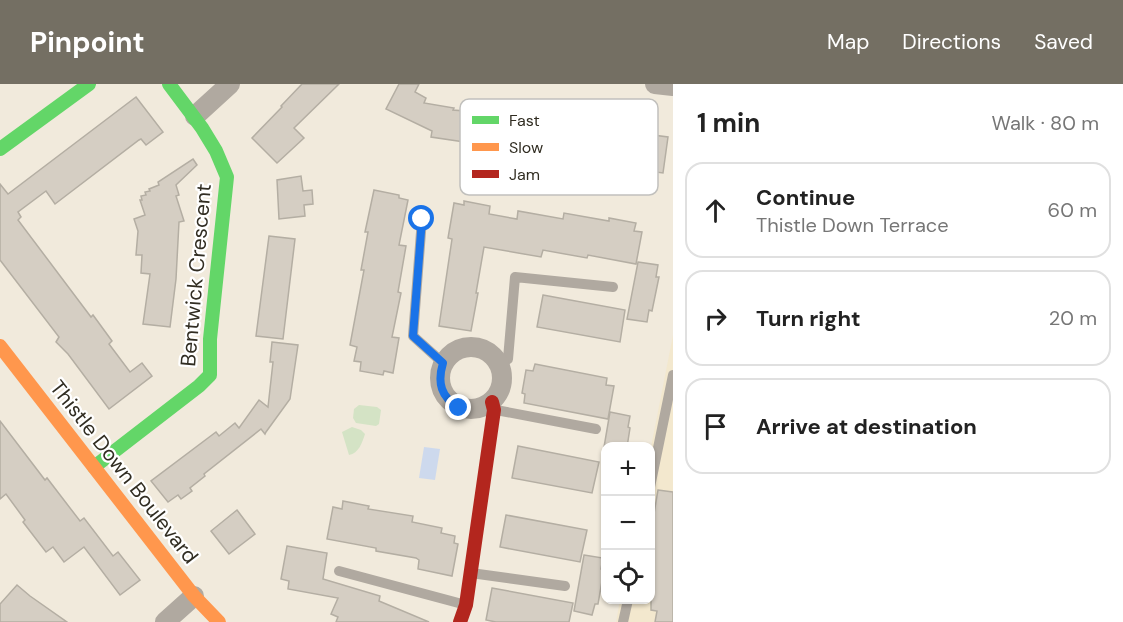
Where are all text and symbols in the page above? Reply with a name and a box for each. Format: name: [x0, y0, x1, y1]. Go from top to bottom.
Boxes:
text: Pinpoint: [30, 24, 145, 61]
text: Map: [827, 28, 869, 56]
text: Directions: [902, 28, 1001, 56]
text: Saved: [1034, 28, 1093, 56]
legend: [460, 99, 658, 195]
text: 1 min: [697, 106, 760, 140]
text: Fast: [509, 110, 540, 131]
text: Walk · 80 m: [992, 110, 1099, 136]
text: Slow: [509, 137, 543, 158]
text: Jam: [509, 164, 540, 185]
street label: Bentwick Crescent: [174, 183, 218, 367]
text: Continue: [756, 183, 855, 212]
icon: ahead: [699, 194, 732, 227]
text: 60 m: [1048, 197, 1097, 223]
route start: [408, 205, 434, 231]
text: Thistle Down Terrace: [756, 212, 949, 238]
icon: right: [699, 302, 732, 335]
text: Turn right: [756, 304, 861, 333]
text: 20 m: [1049, 305, 1097, 331]
street label: Thistle Down Boulevard: [44, 375, 204, 569]
route end: [445, 394, 471, 420]
icon: arrive: [699, 410, 732, 443]
text: Arrive at destination: [756, 412, 977, 441]
map controls: [601, 442, 655, 604]
button: +: [601, 442, 655, 496]
button: −: [601, 496, 655, 550]
button: locate: [601, 550, 655, 604]

